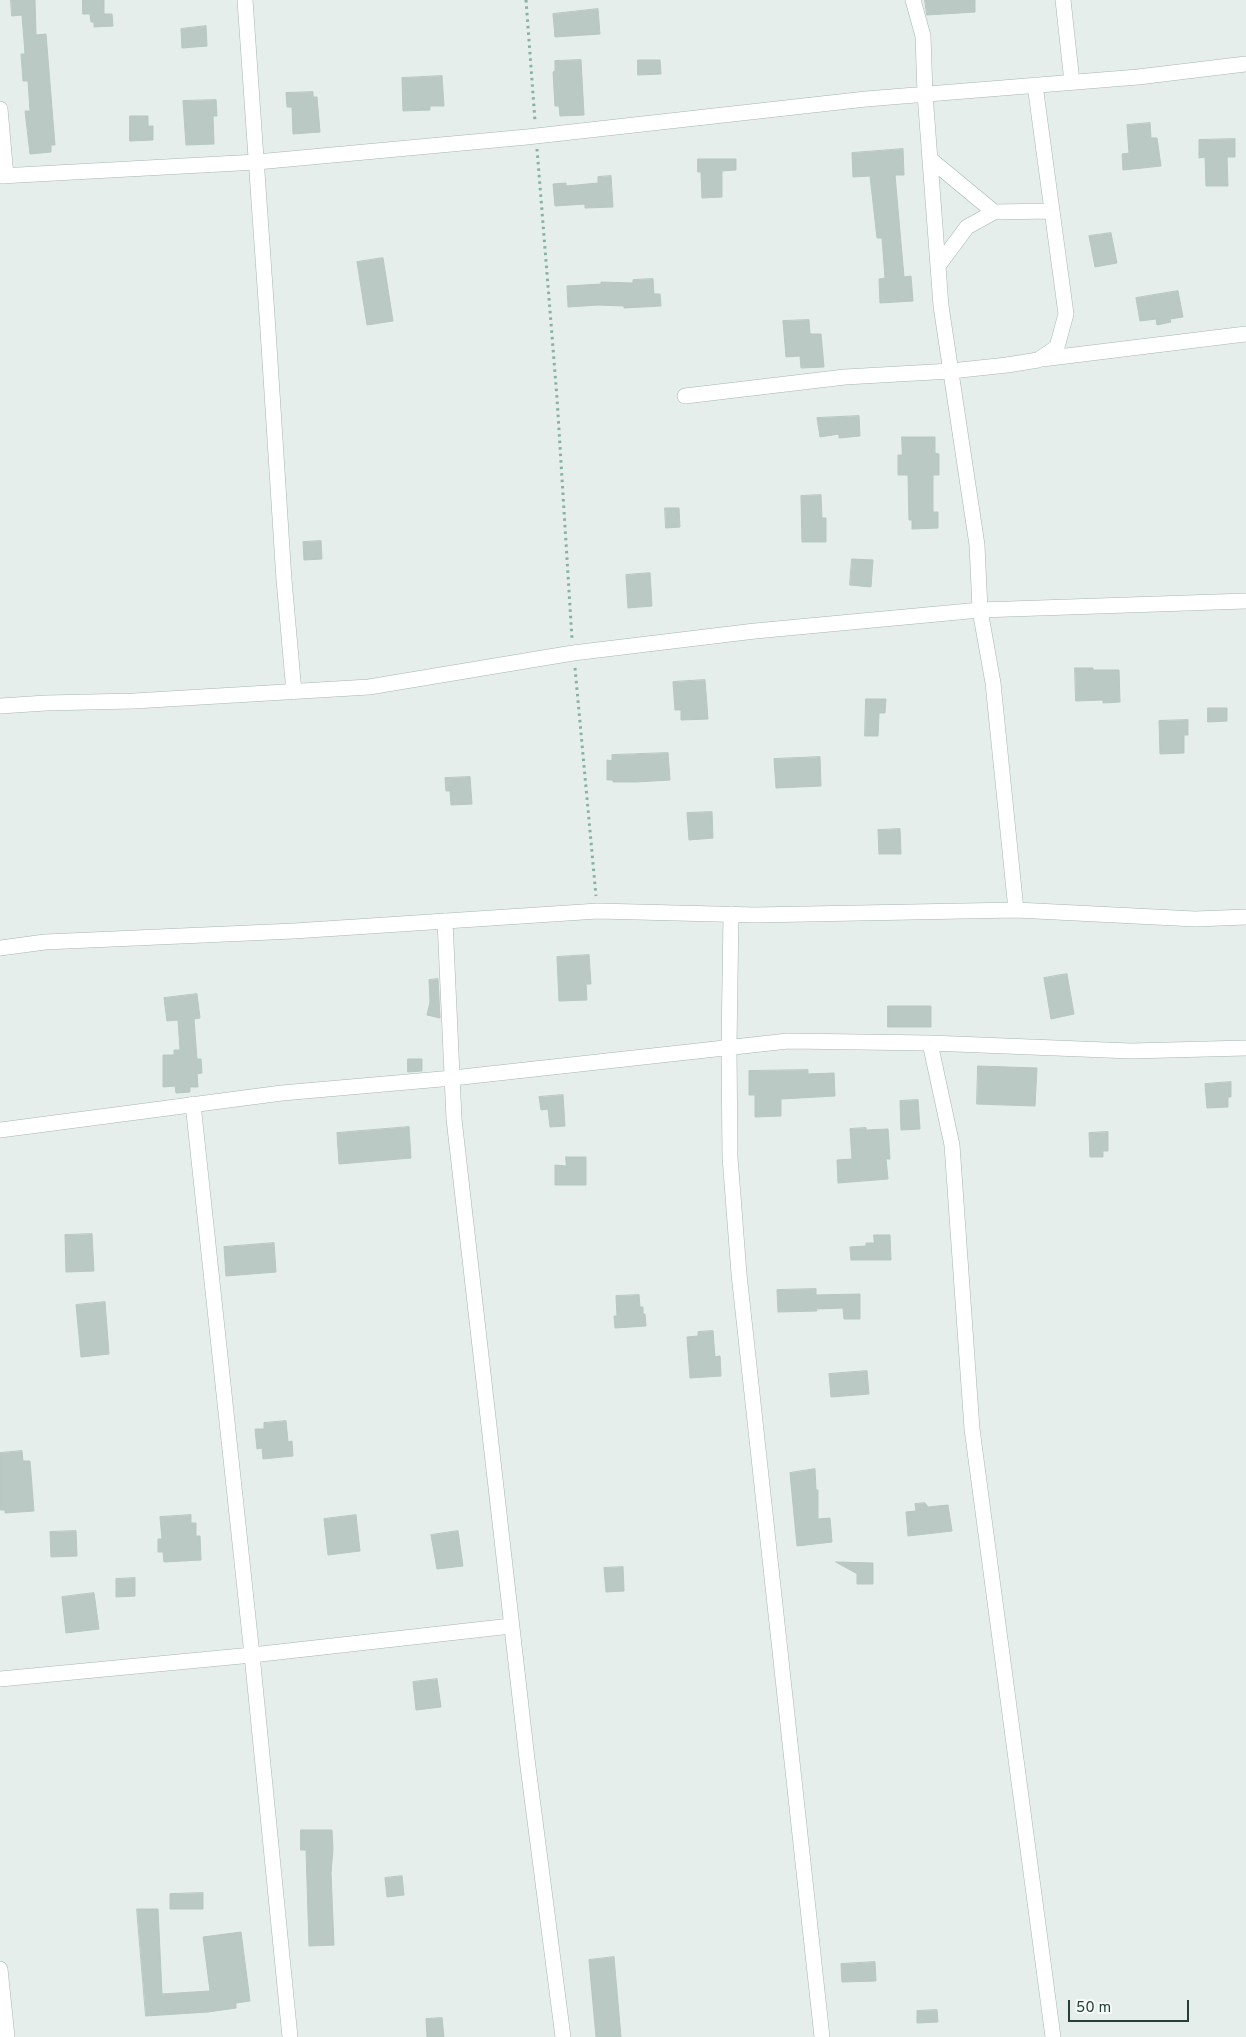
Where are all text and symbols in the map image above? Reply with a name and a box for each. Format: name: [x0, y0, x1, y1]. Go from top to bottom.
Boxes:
scale bar: [1071, 1990, 1192, 2022]
text: 50 m: [1076, 1999, 1111, 2018]

